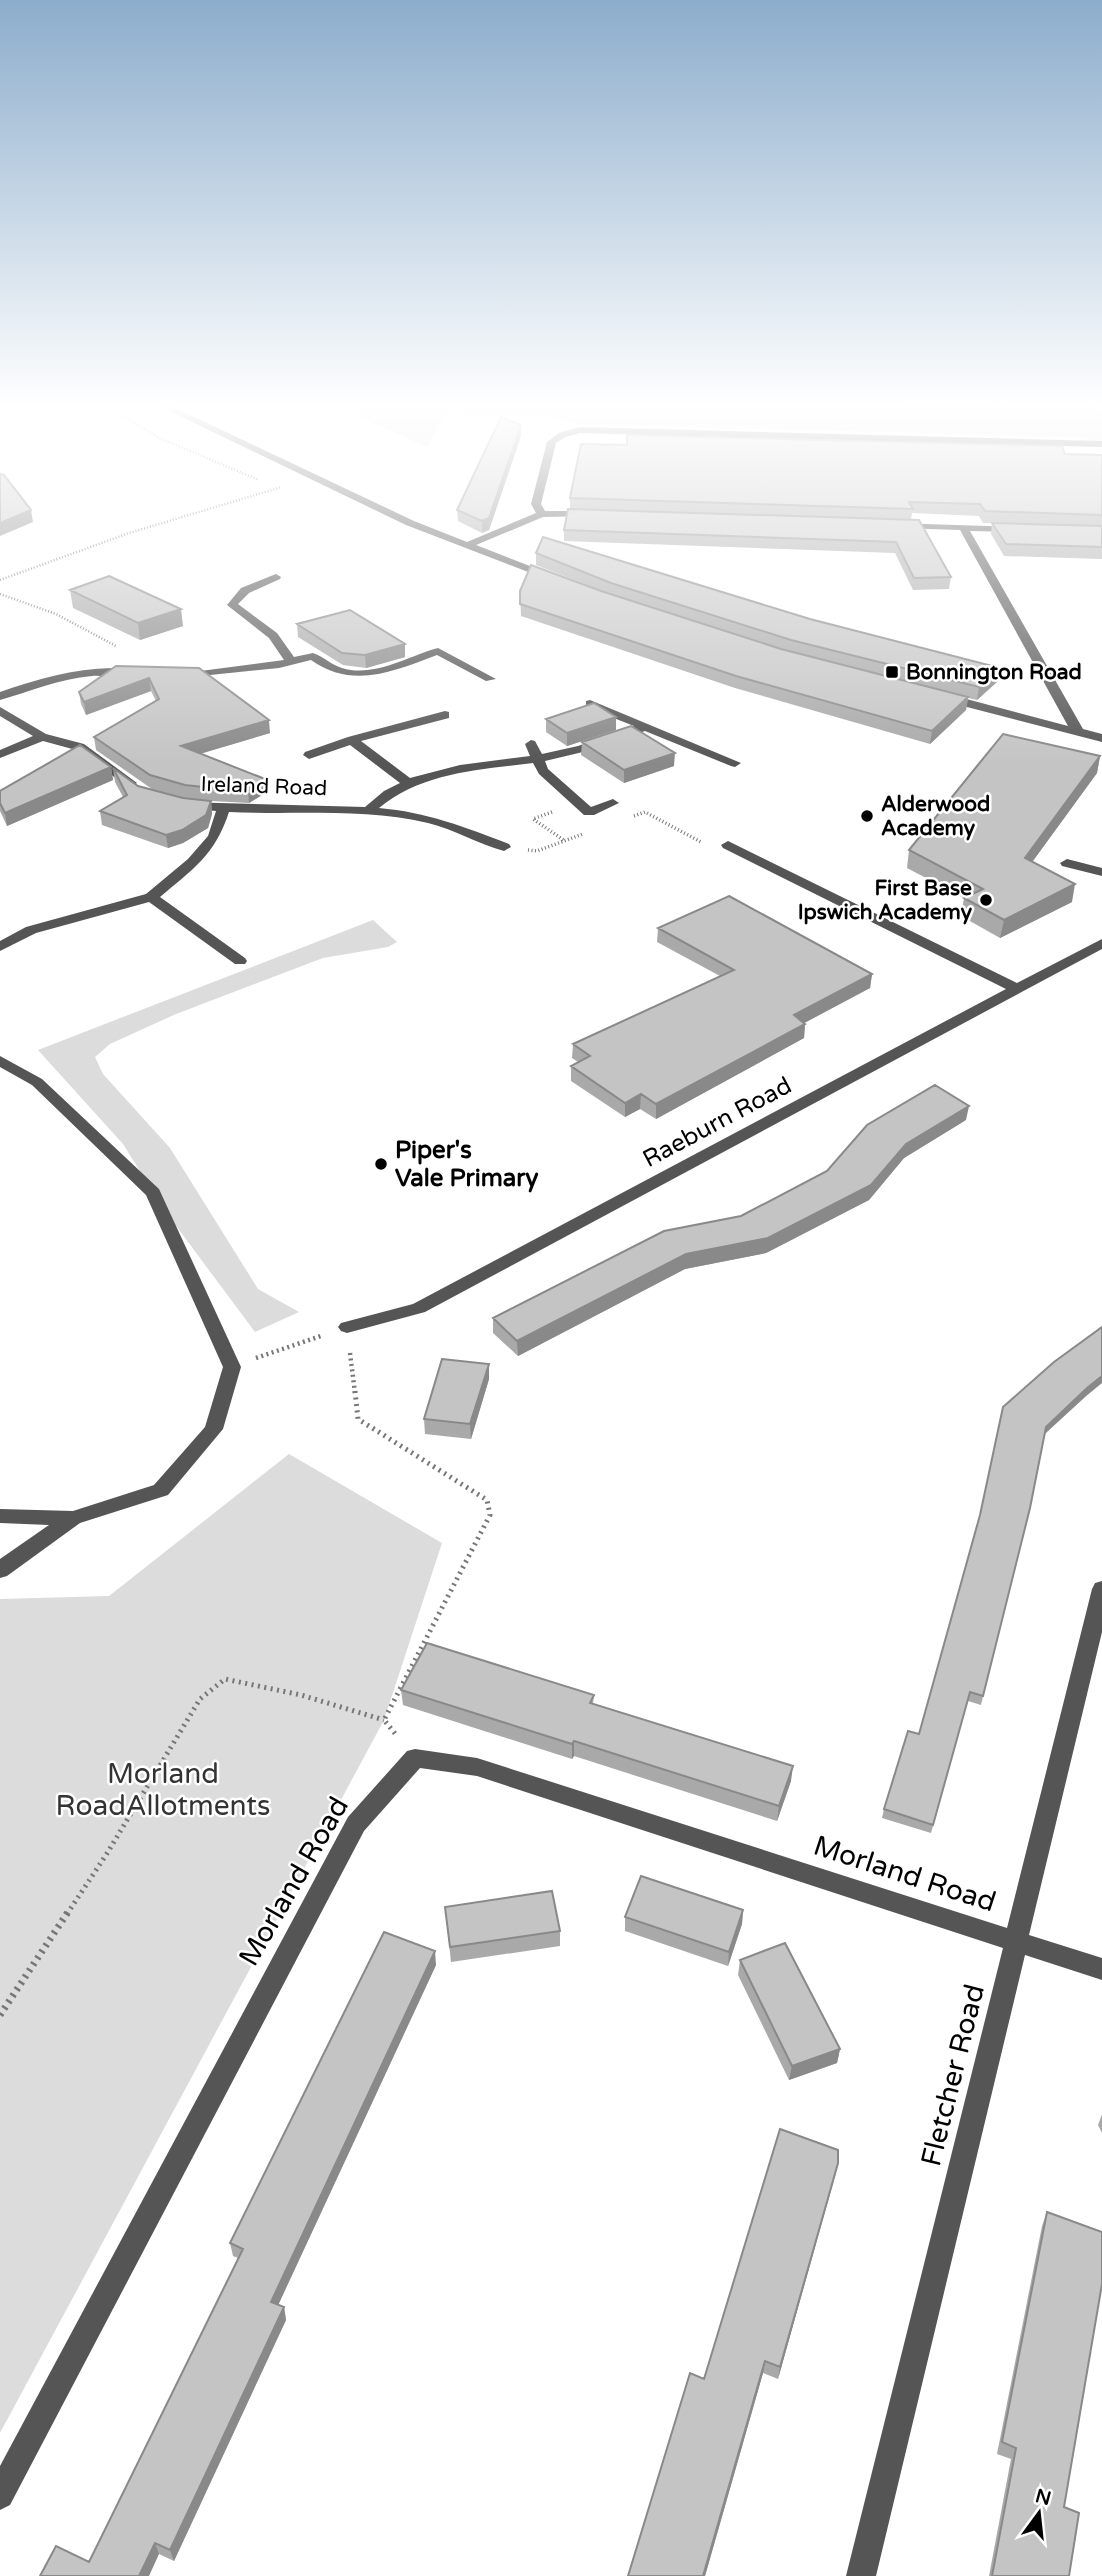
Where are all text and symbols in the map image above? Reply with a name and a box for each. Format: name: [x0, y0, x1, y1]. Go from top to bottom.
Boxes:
place label: Bonnington Road: [906, 660, 1082, 685]
marker: Bonnington Road: [884, 664, 900, 680]
street label: Ireland Road: [200, 772, 328, 801]
place label: Alderwood Academy: [881, 792, 990, 841]
marker: Alderwood Academy: [859, 808, 875, 824]
place label: First Base Ipswich Academy: [798, 876, 973, 925]
marker: First Base Ipswich Academy: [978, 892, 994, 908]
street label: Raeburn Road: [638, 1071, 797, 1174]
place label: Piper's Vale Primary: [395, 1136, 538, 1193]
marker: Piper's Vale Primary: [373, 1156, 389, 1172]
park label: Morland RoadAllotments: [56, 1757, 270, 1823]
street label: Morland Road: [232, 1791, 356, 1972]
street label: Morland Road: [809, 1829, 1000, 1919]
street label: Fletcher Road: [914, 1981, 992, 2170]
north arrow: [1004, 2478, 1074, 2548]
text: N: [1033, 2485, 1053, 2510]

